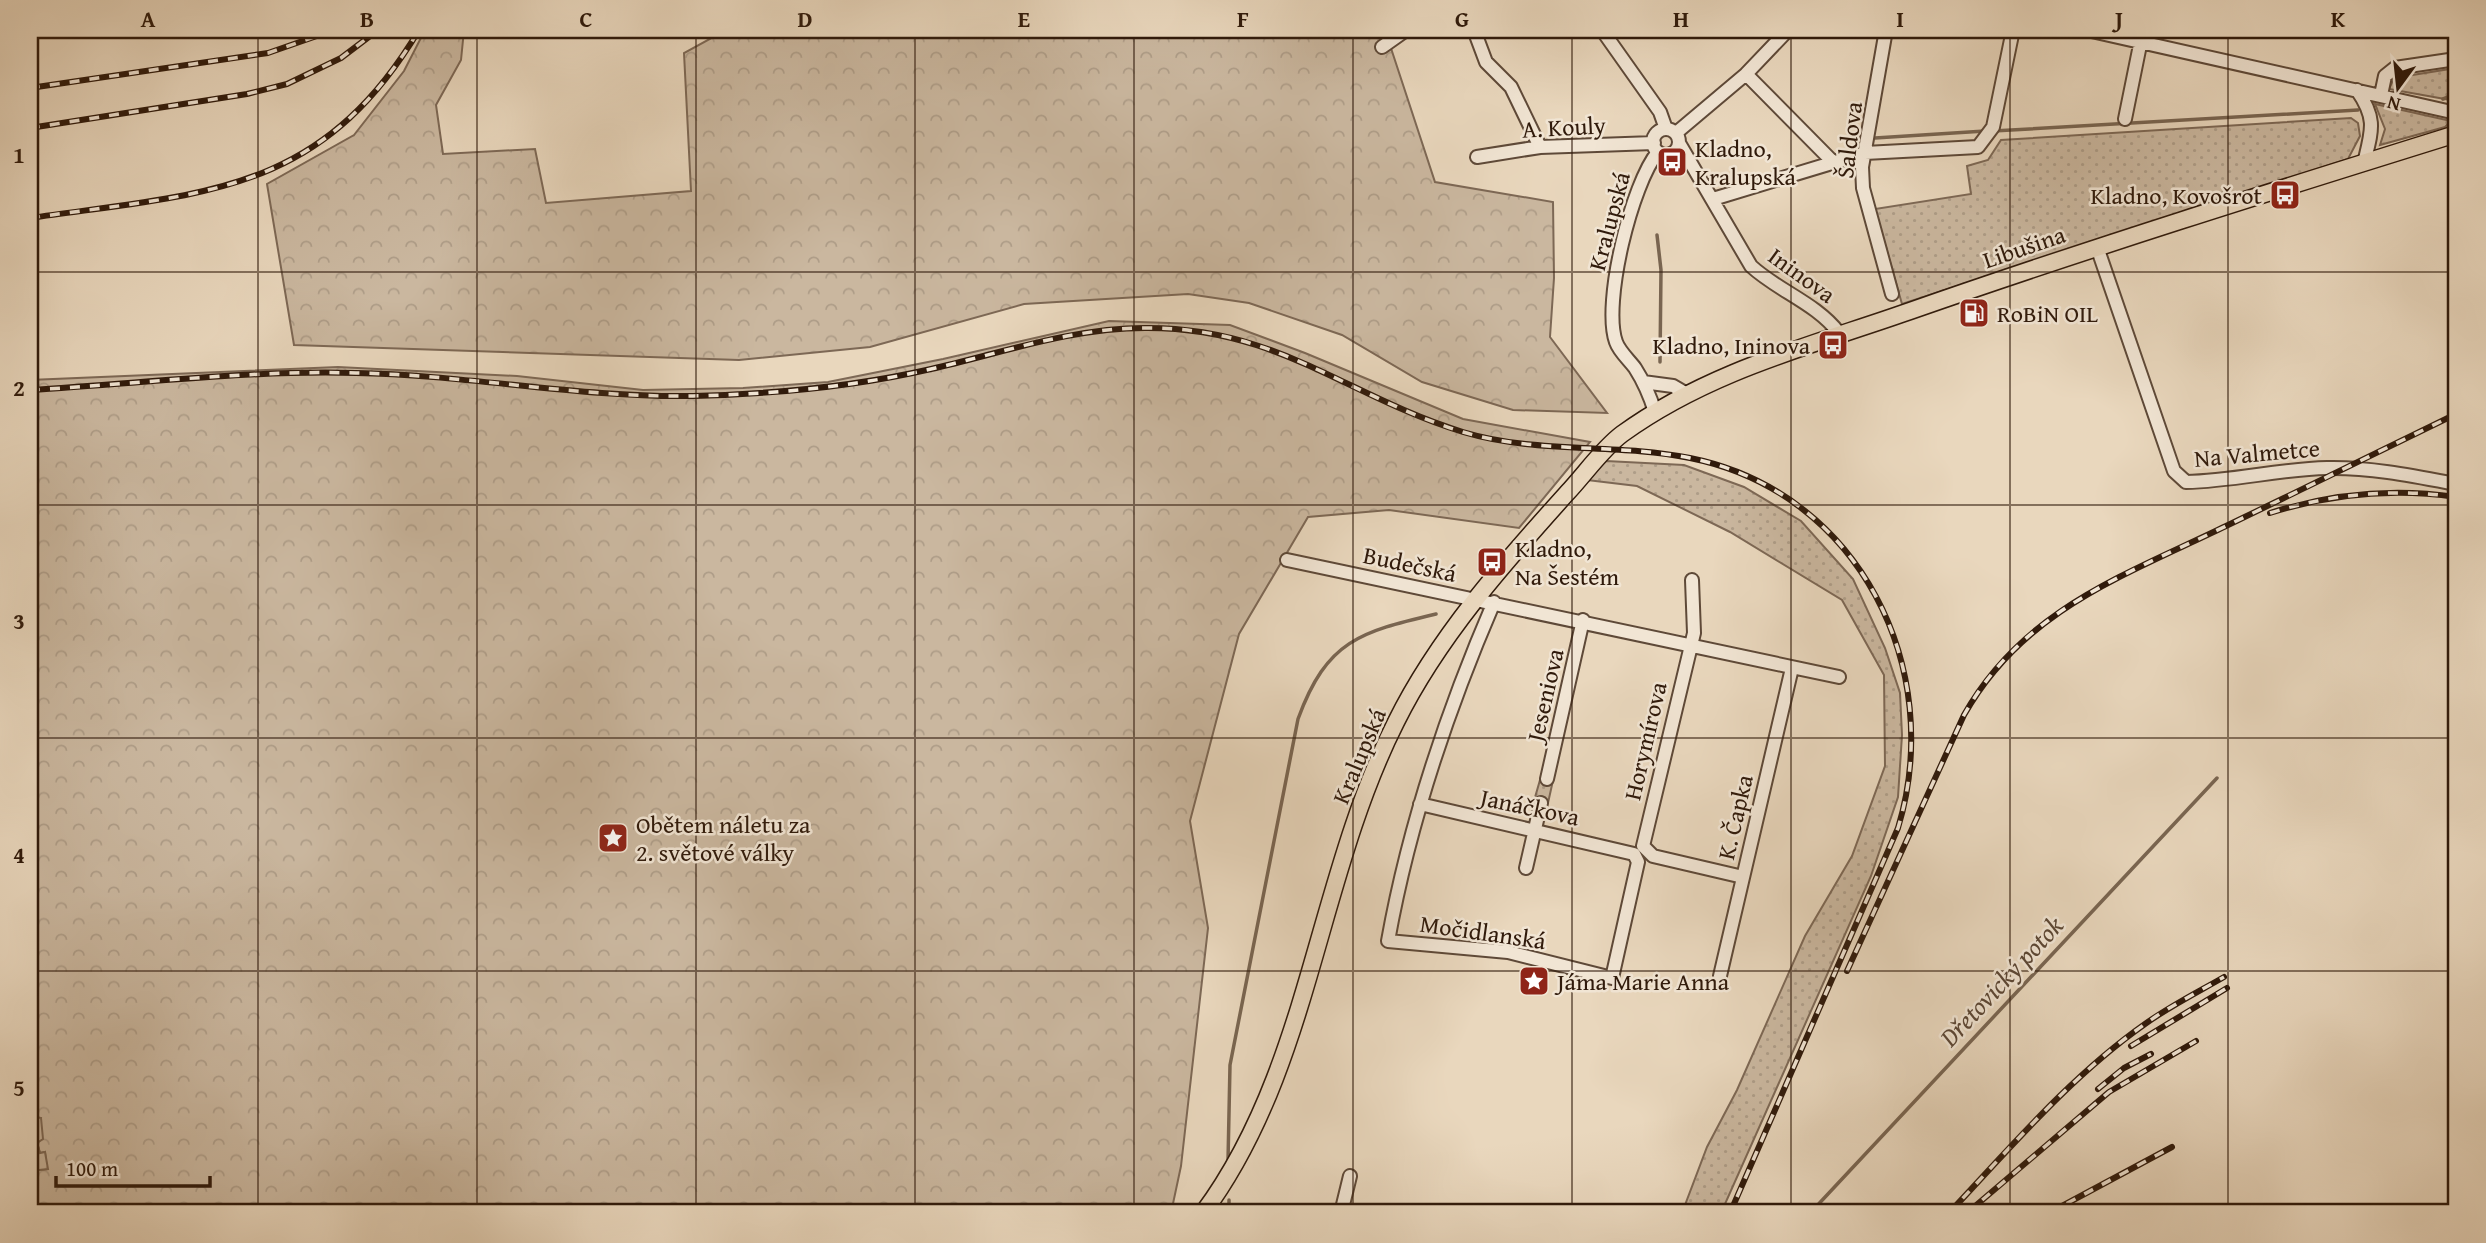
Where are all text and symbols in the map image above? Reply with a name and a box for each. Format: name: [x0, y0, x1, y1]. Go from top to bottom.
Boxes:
text: A: [141, 2, 156, 35]
text: B: [360, 2, 374, 35]
text: C: [579, 2, 593, 35]
text: D: [798, 2, 813, 35]
text: E: [1018, 2, 1030, 35]
text: F: [1237, 2, 1249, 35]
text: G: [1455, 2, 1469, 35]
text: H: [1673, 2, 1689, 35]
text: I: [1896, 2, 1904, 35]
text: J: [2111, 2, 2123, 35]
text: K: [2331, 2, 2346, 35]
north arrow: [2364, 52, 2434, 122]
text: N: [2384, 89, 2403, 120]
street label: Šaldova: [1827, 99, 1871, 180]
street label: A. Kouly: [1521, 107, 1607, 147]
place label: Kladno, Kralupská: [1695, 131, 1797, 194]
text: 1: [13, 138, 25, 171]
bus stop icon: Kladno, Kralupská: [1655, 145, 1689, 179]
street label: Kralupská: [1579, 167, 1639, 274]
place label: Kladno, Kovošrot: [2091, 178, 2263, 213]
bus stop icon: Kladno, Kovošrot: [2268, 178, 2302, 212]
street label: Libušina: [1978, 216, 2070, 277]
street label: Ininova: [1761, 239, 1843, 312]
fuel station icon: RoBiN OIL: [1957, 296, 1991, 330]
place label: RoBiN OIL: [1997, 296, 2098, 331]
place label: Kladno, Ininova: [1652, 328, 1811, 363]
bus stop icon: Kladno, Ininova: [1816, 328, 1850, 362]
text: 2: [13, 371, 25, 404]
street label: Na Valmetce: [2193, 430, 2321, 476]
place label: Kladno, Na Šestém: [1515, 531, 1620, 594]
street label: Budečská: [1360, 537, 1460, 591]
bus stop icon: Kladno, Na Šestém: [1475, 545, 1509, 579]
text: 3: [13, 604, 25, 637]
street label: Jeseniova: [1517, 644, 1573, 748]
street label: Horymírova: [1614, 678, 1676, 804]
street label: Kralupská: [1323, 702, 1395, 809]
street label: K. Čapka: [1708, 770, 1762, 863]
street label: Janáčkova: [1474, 779, 1584, 835]
place label: Obětem náletu za 2. světové války: [636, 807, 811, 870]
place icon: Obětem náletu za 2. světové války: [596, 821, 630, 855]
text: 4: [13, 838, 25, 871]
street label: Močidlanská: [1418, 906, 1549, 958]
water label: Dřetovický potok: [1929, 907, 2072, 1056]
place icon: Jáma Marie Anna: [1517, 964, 1551, 998]
place label: Jáma Marie Anna: [1554, 964, 1730, 999]
text: 5: [13, 1071, 25, 1104]
scale bar: [56, 1145, 210, 1189]
text: 100 m: [66, 1153, 118, 1184]

